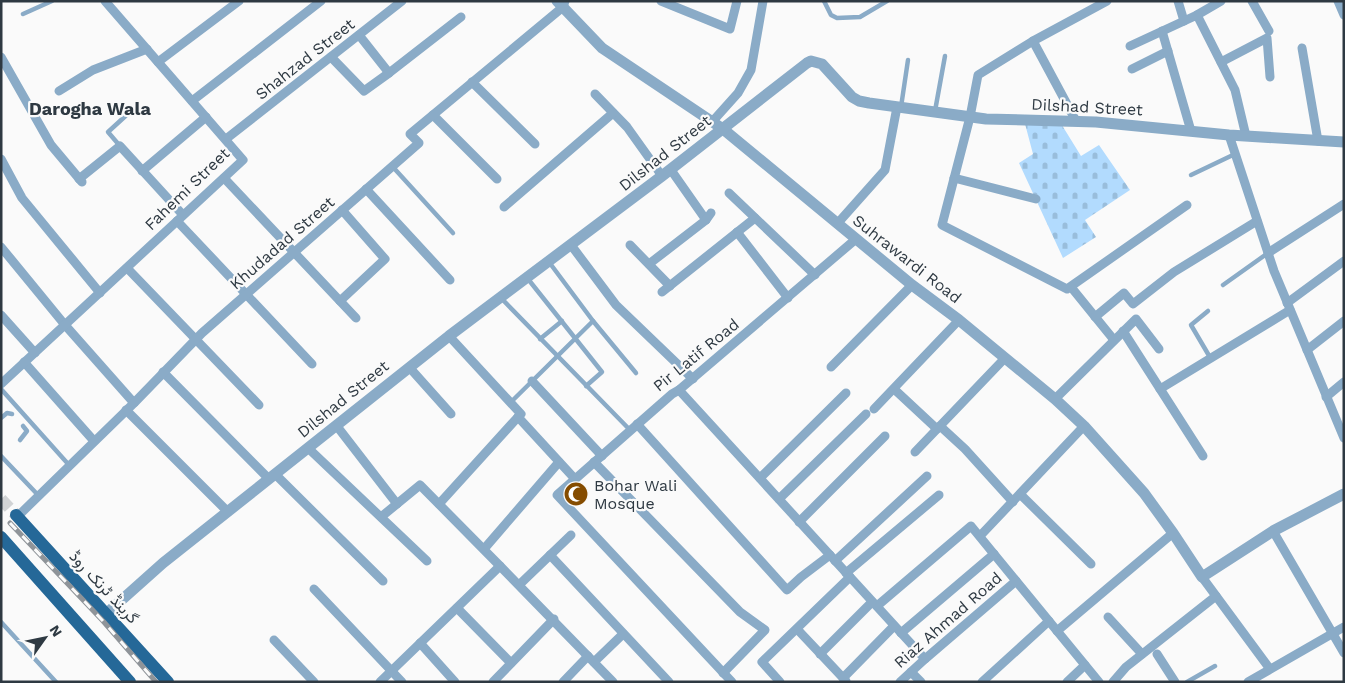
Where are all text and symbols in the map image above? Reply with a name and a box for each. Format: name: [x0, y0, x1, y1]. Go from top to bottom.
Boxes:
street label: Shahzad Street: [252, 14, 359, 104]
street label: Dilshad Street: [1031, 95, 1144, 119]
district label: Darogha Wala: [29, 98, 152, 119]
street label: Dilshad Street: [615, 111, 715, 195]
street label: Fahemi Street: [141, 144, 233, 234]
street label: Khudadad Street: [226, 192, 338, 294]
street label: Suhrawardi Road: [849, 211, 965, 307]
street label: Pir Latif Road: [649, 315, 743, 395]
street label: Dilshad Street: [294, 356, 393, 442]
place label: Bohar Wali Mosque: [594, 476, 677, 513]
mosque icon: Bohar Wali Mosque: [563, 481, 589, 507]
street label: گرینڈ ٹرنک روڈ: [65, 547, 143, 628]
street label: Riaz Ahmad Road: [890, 568, 1006, 672]
north arrow: [20, 613, 70, 663]
text: N: [46, 622, 65, 640]

